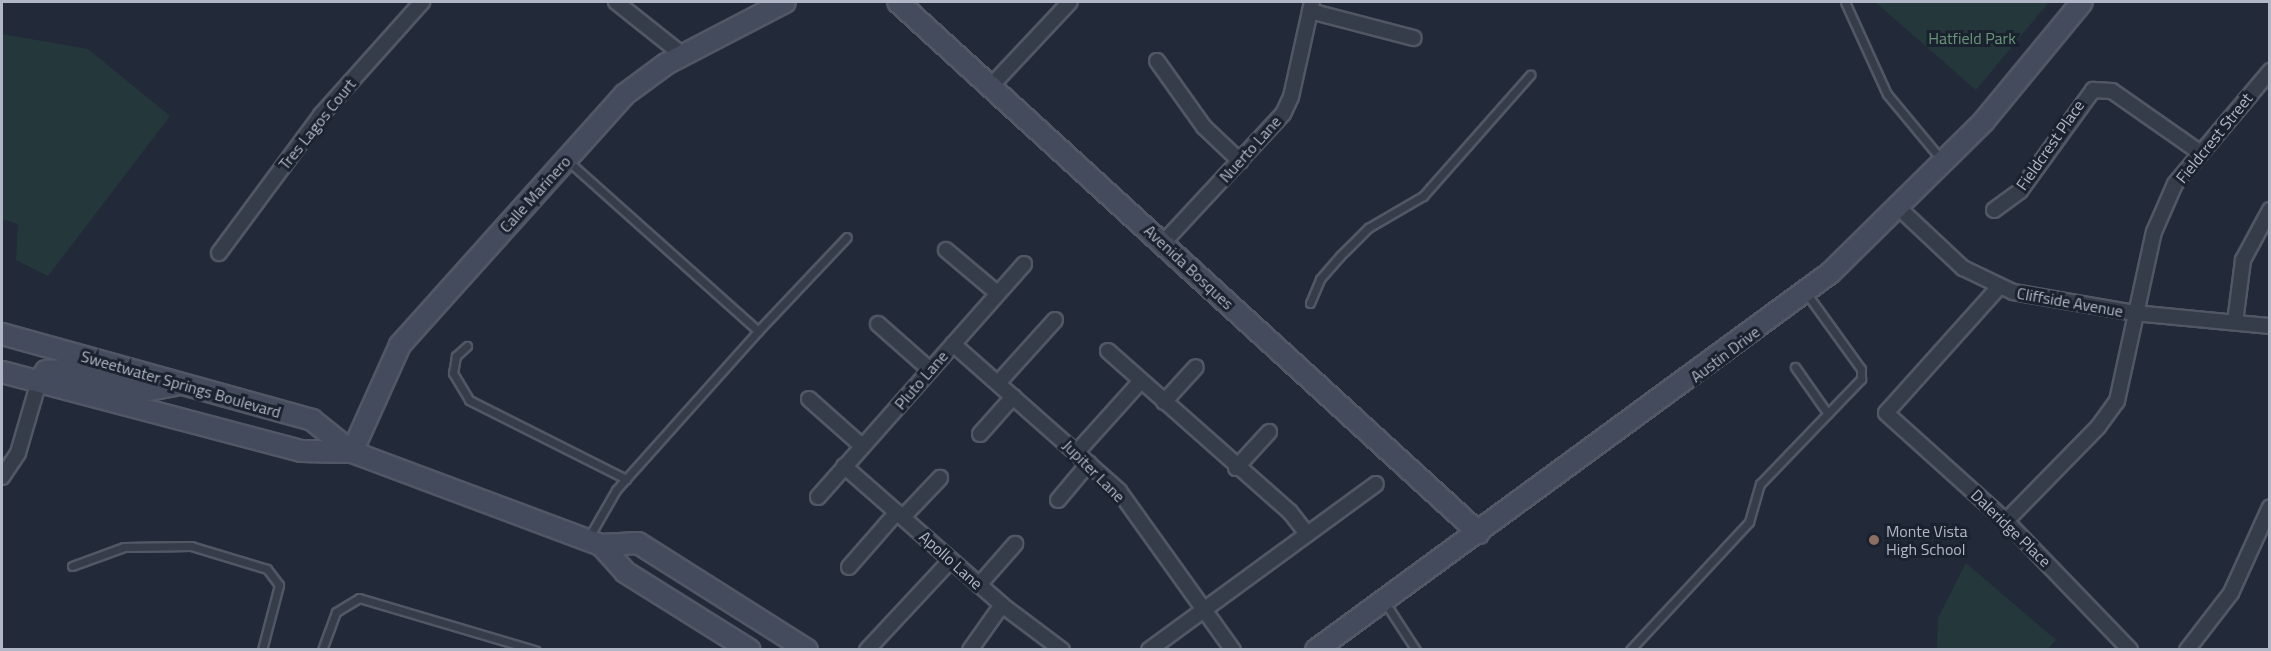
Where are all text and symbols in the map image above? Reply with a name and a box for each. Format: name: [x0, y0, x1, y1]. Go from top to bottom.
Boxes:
park label: Hatfield Park: [1928, 28, 2016, 48]
street label: Tres Lagos Court: [274, 75, 360, 173]
street label: Fieldcrest Street: [2172, 89, 2256, 187]
street label: Fieldcrest Place: [2012, 96, 2088, 194]
street label: Nuerto Lane: [1215, 112, 1285, 186]
street label: Calle Marinero: [496, 152, 574, 236]
street label: Avenida Bosques: [1140, 221, 1238, 313]
street label: Cliffside Avenue: [2015, 283, 2125, 321]
street label: Austin Drive: [1687, 322, 1763, 386]
street label: Sweetwater Springs Boulevard: [79, 346, 283, 422]
street label: Pluto Lane: [890, 347, 952, 413]
street label: Jupiter Lane: [1059, 436, 1129, 506]
street label: Daleridge Place: [1967, 485, 2055, 571]
place label: Monte Vista High School: [1886, 521, 1967, 559]
street label: Apollo Lane: [916, 527, 986, 593]
marker: Monte Vista High School: [1867, 533, 1881, 547]

